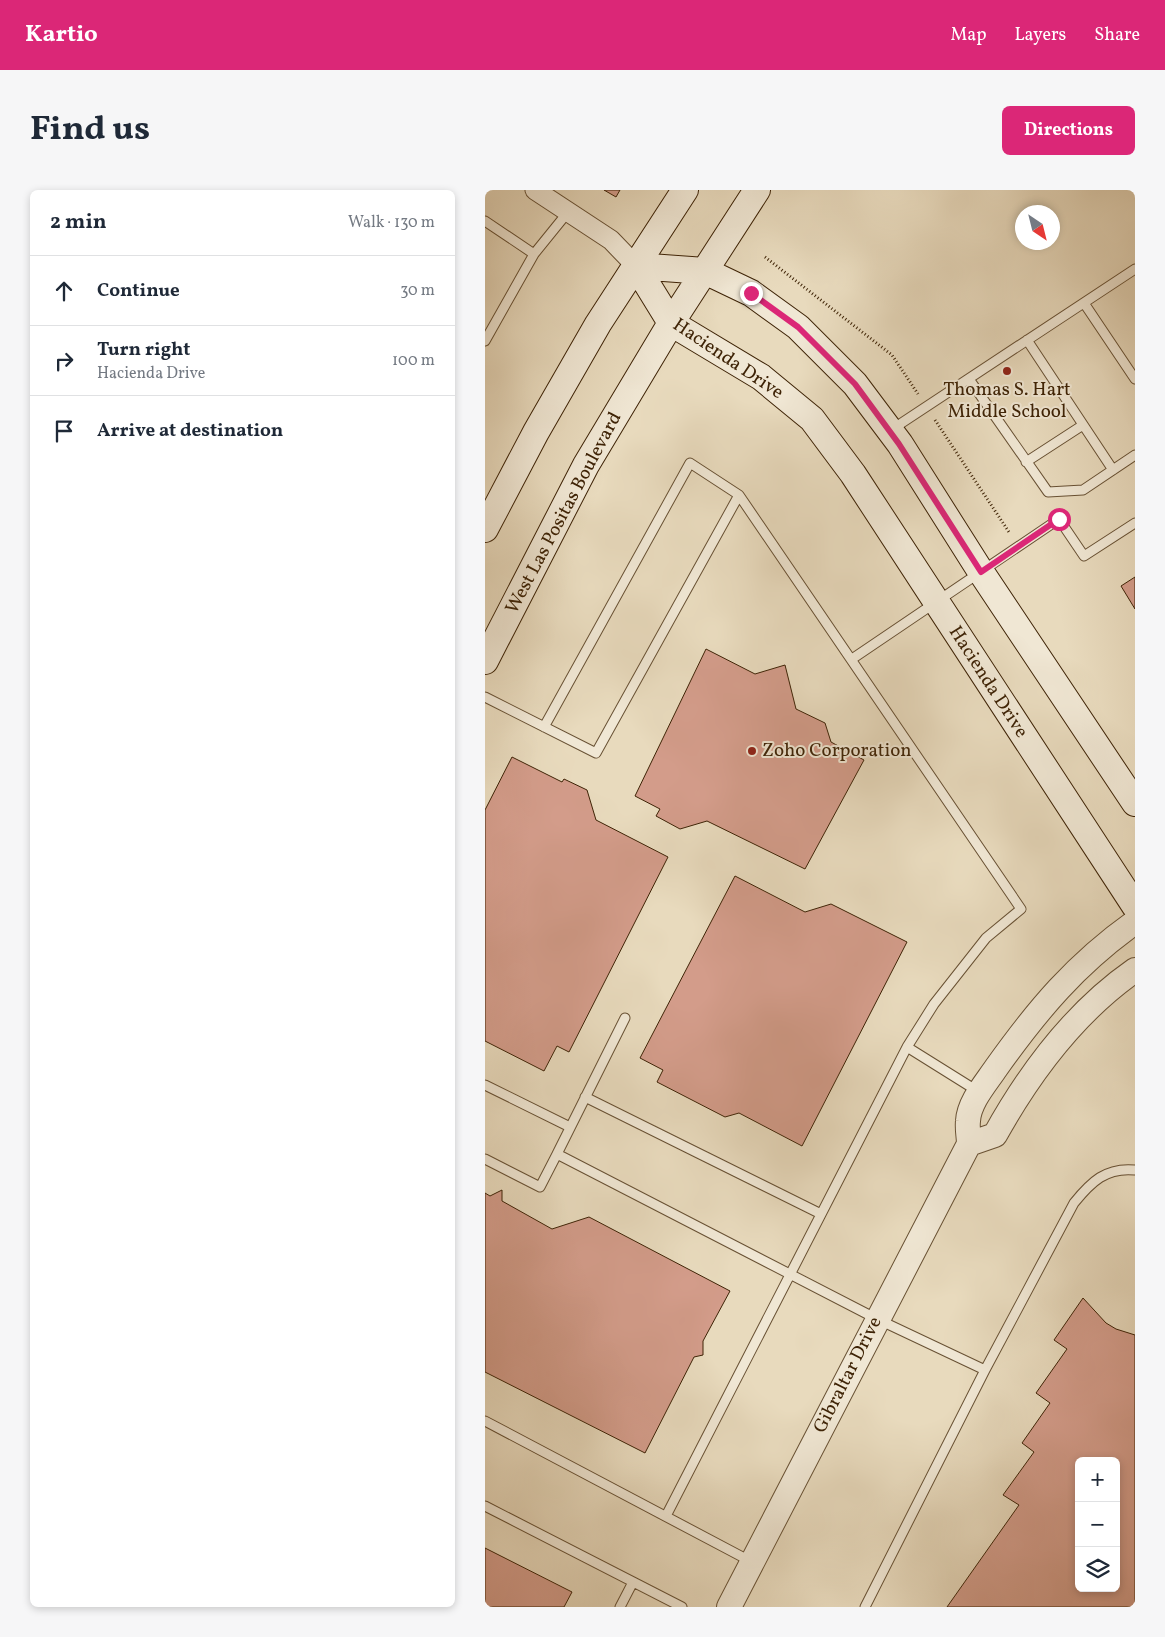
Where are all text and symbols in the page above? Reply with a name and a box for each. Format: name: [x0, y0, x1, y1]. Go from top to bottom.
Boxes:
text: Kartio: [25, 18, 98, 52]
text: Map: [950, 23, 986, 48]
text: Layers: [1014, 23, 1066, 48]
text: Share: [1094, 23, 1140, 48]
text: Find us: [30, 106, 150, 154]
button: Directions: [1002, 106, 1135, 155]
north arrow: [1015, 205, 1060, 250]
text: 2 min: [50, 208, 107, 237]
text: Walk · 130 m: [348, 212, 435, 234]
icon: ahead: [50, 277, 78, 305]
text: Continue: [97, 278, 180, 304]
text: 30 m: [400, 280, 435, 302]
route end: [740, 282, 763, 305]
street label: Hacienda Drive: [667, 312, 789, 406]
text: Turn right: [97, 337, 190, 363]
icon: right: [50, 347, 78, 375]
text: 100 m: [392, 350, 435, 372]
text: Hacienda Drive: [97, 363, 205, 385]
marker: Thomas S. Hart Middle School: [1001, 365, 1013, 377]
place label: Thomas S. Hart Middle School: [943, 377, 1071, 425]
street label: West Las Positas Boulevard: [500, 407, 628, 619]
icon: arrive: [50, 417, 78, 445]
text: Arrive at destination: [97, 418, 283, 444]
route start: [1048, 508, 1071, 531]
street label: Hacienda Drive: [942, 621, 1034, 743]
place label: Zoho Corporation: [762, 738, 912, 764]
marker: Zoho Corporation: [746, 745, 758, 757]
street label: Gibraltar Drive: [807, 1312, 889, 1438]
map controls: [1075, 1457, 1120, 1592]
button: +: [1075, 1457, 1120, 1502]
button: −: [1075, 1502, 1120, 1547]
button: layers: [1075, 1547, 1120, 1592]

